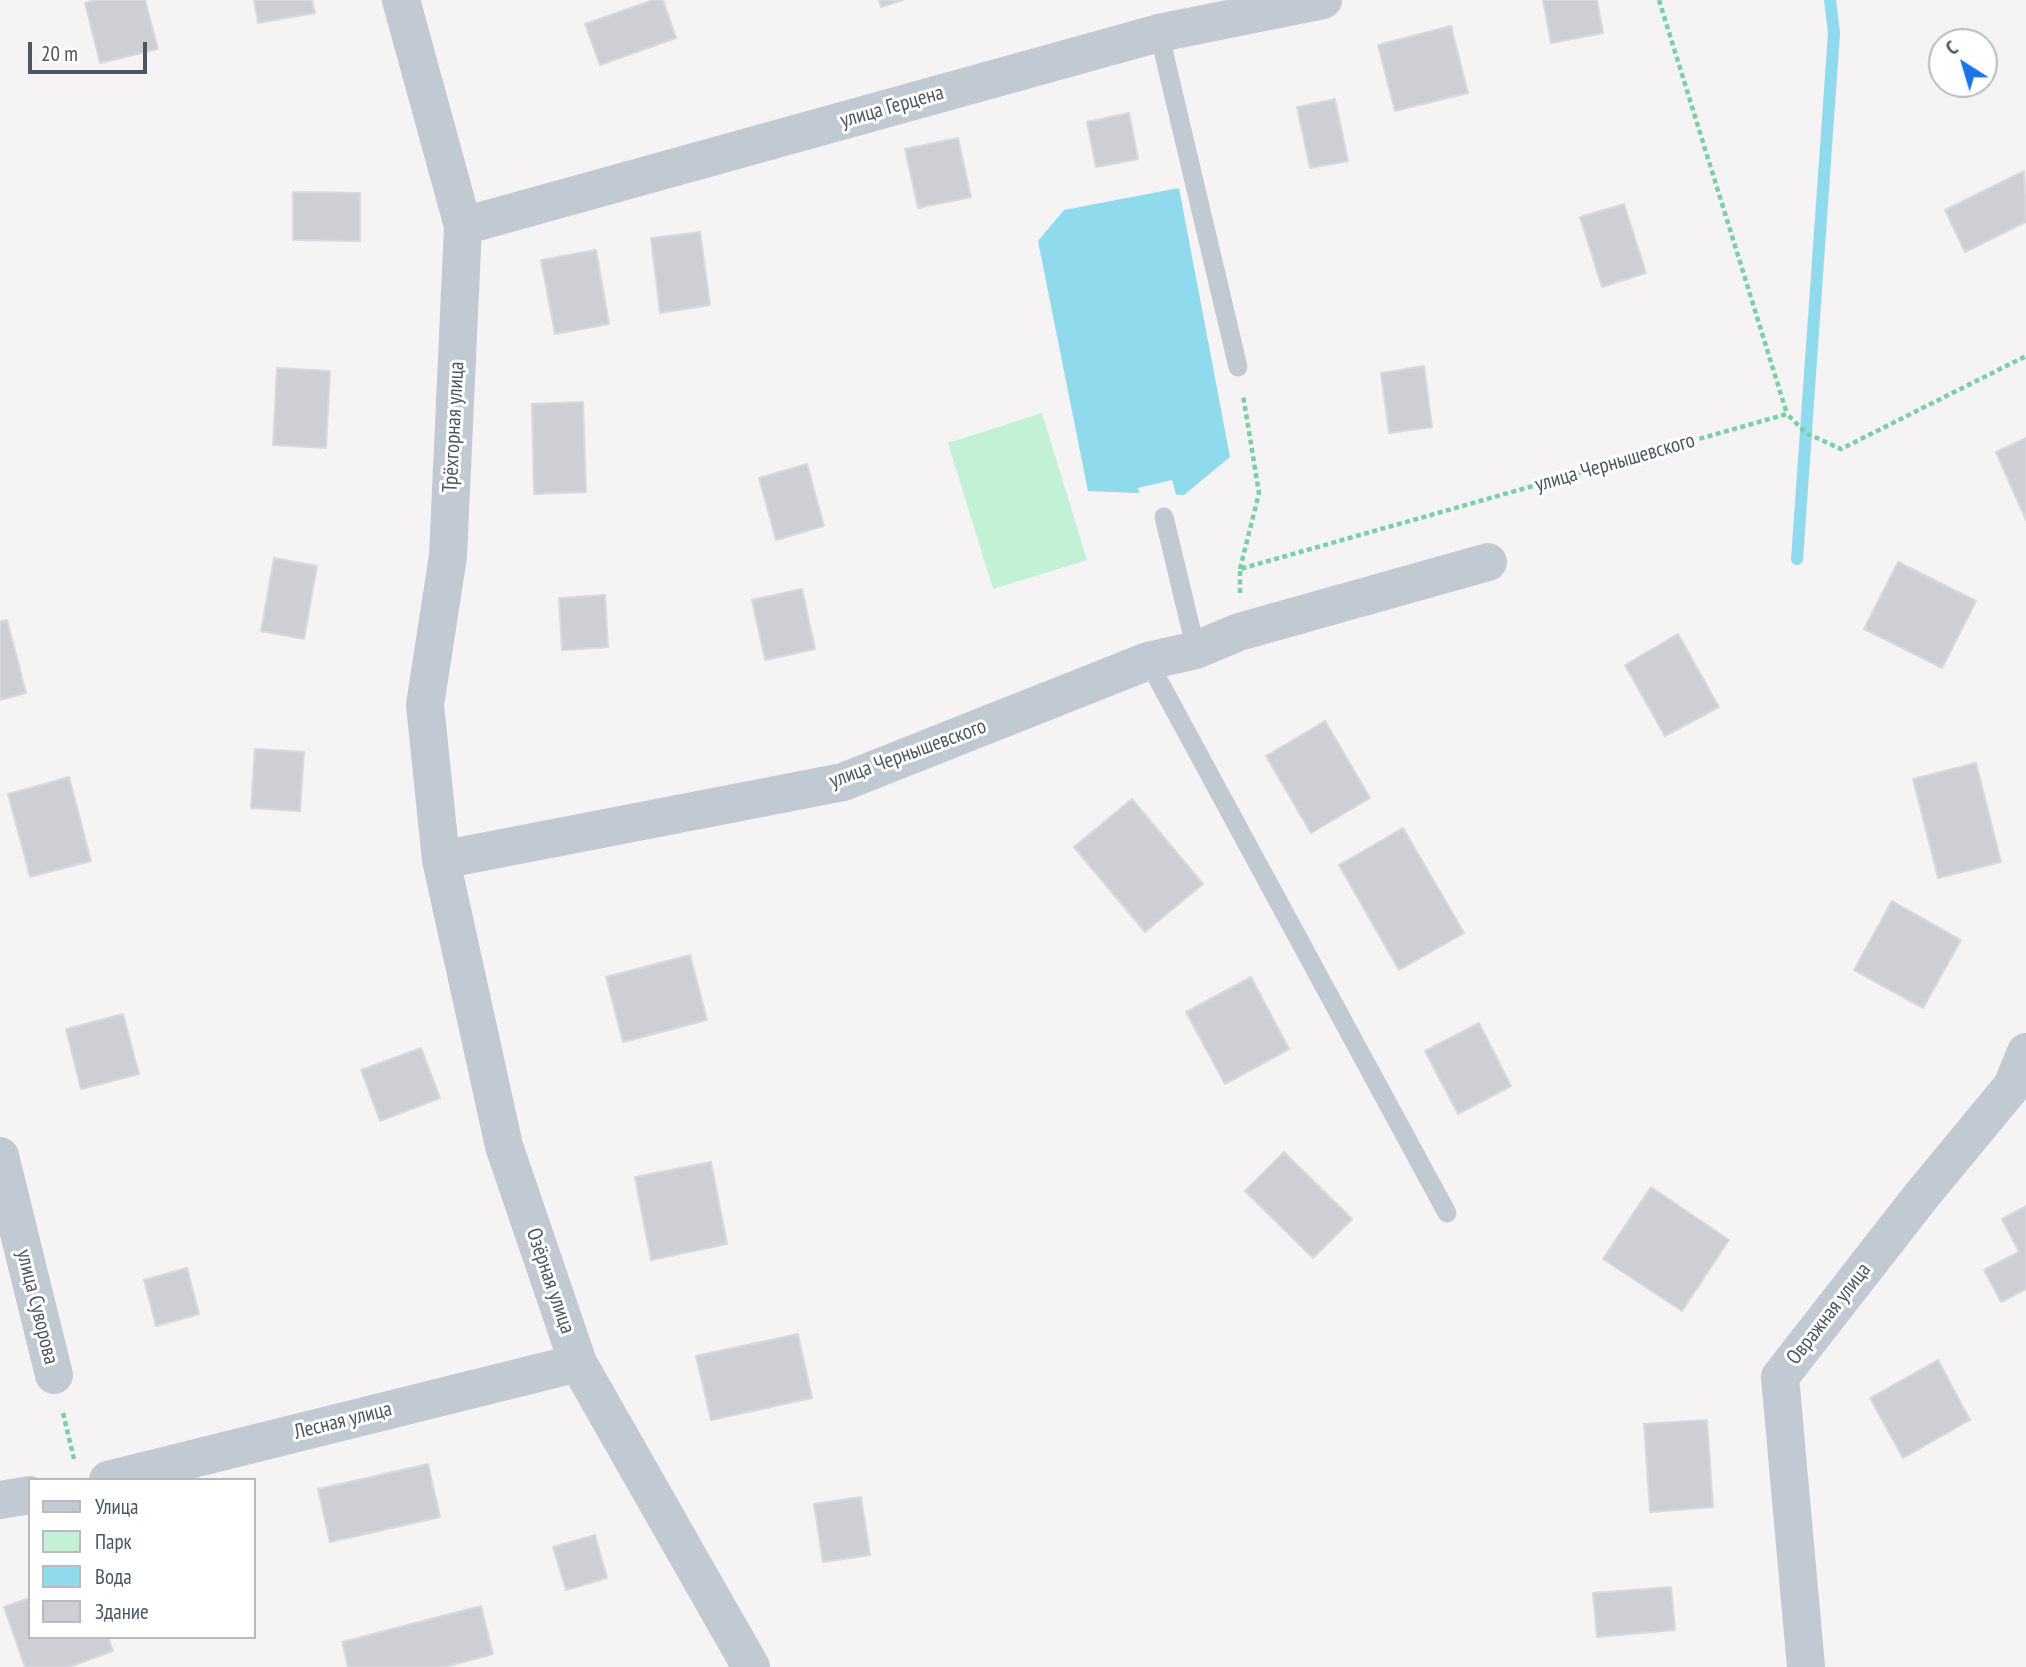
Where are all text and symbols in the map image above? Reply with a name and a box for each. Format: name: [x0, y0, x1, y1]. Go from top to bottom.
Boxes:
scale bar: [32, 28, 150, 72]
north arrow: [1928, 28, 1998, 98]
text: С: [1941, 36, 1962, 60]
text: 20 m: [41, 40, 78, 67]
street label: улица Герцена: [837, 80, 947, 134]
street label: Трёхгорная улица: [438, 361, 470, 493]
street label: улица Чернышевского: [1532, 428, 1698, 498]
street label: улица Чернышевского: [826, 714, 990, 794]
street label: Озёрная улица: [520, 1225, 580, 1337]
street label: улица Суворова: [11, 1247, 63, 1367]
street label: Овражная улица: [1782, 1258, 1876, 1370]
street label: Лесная улица: [292, 1397, 394, 1445]
legend: [28, 1478, 256, 1639]
text: Улица: [95, 1493, 138, 1520]
text: Парк: [95, 1528, 132, 1555]
text: Вода: [95, 1563, 132, 1590]
text: Здание: [95, 1598, 149, 1625]

